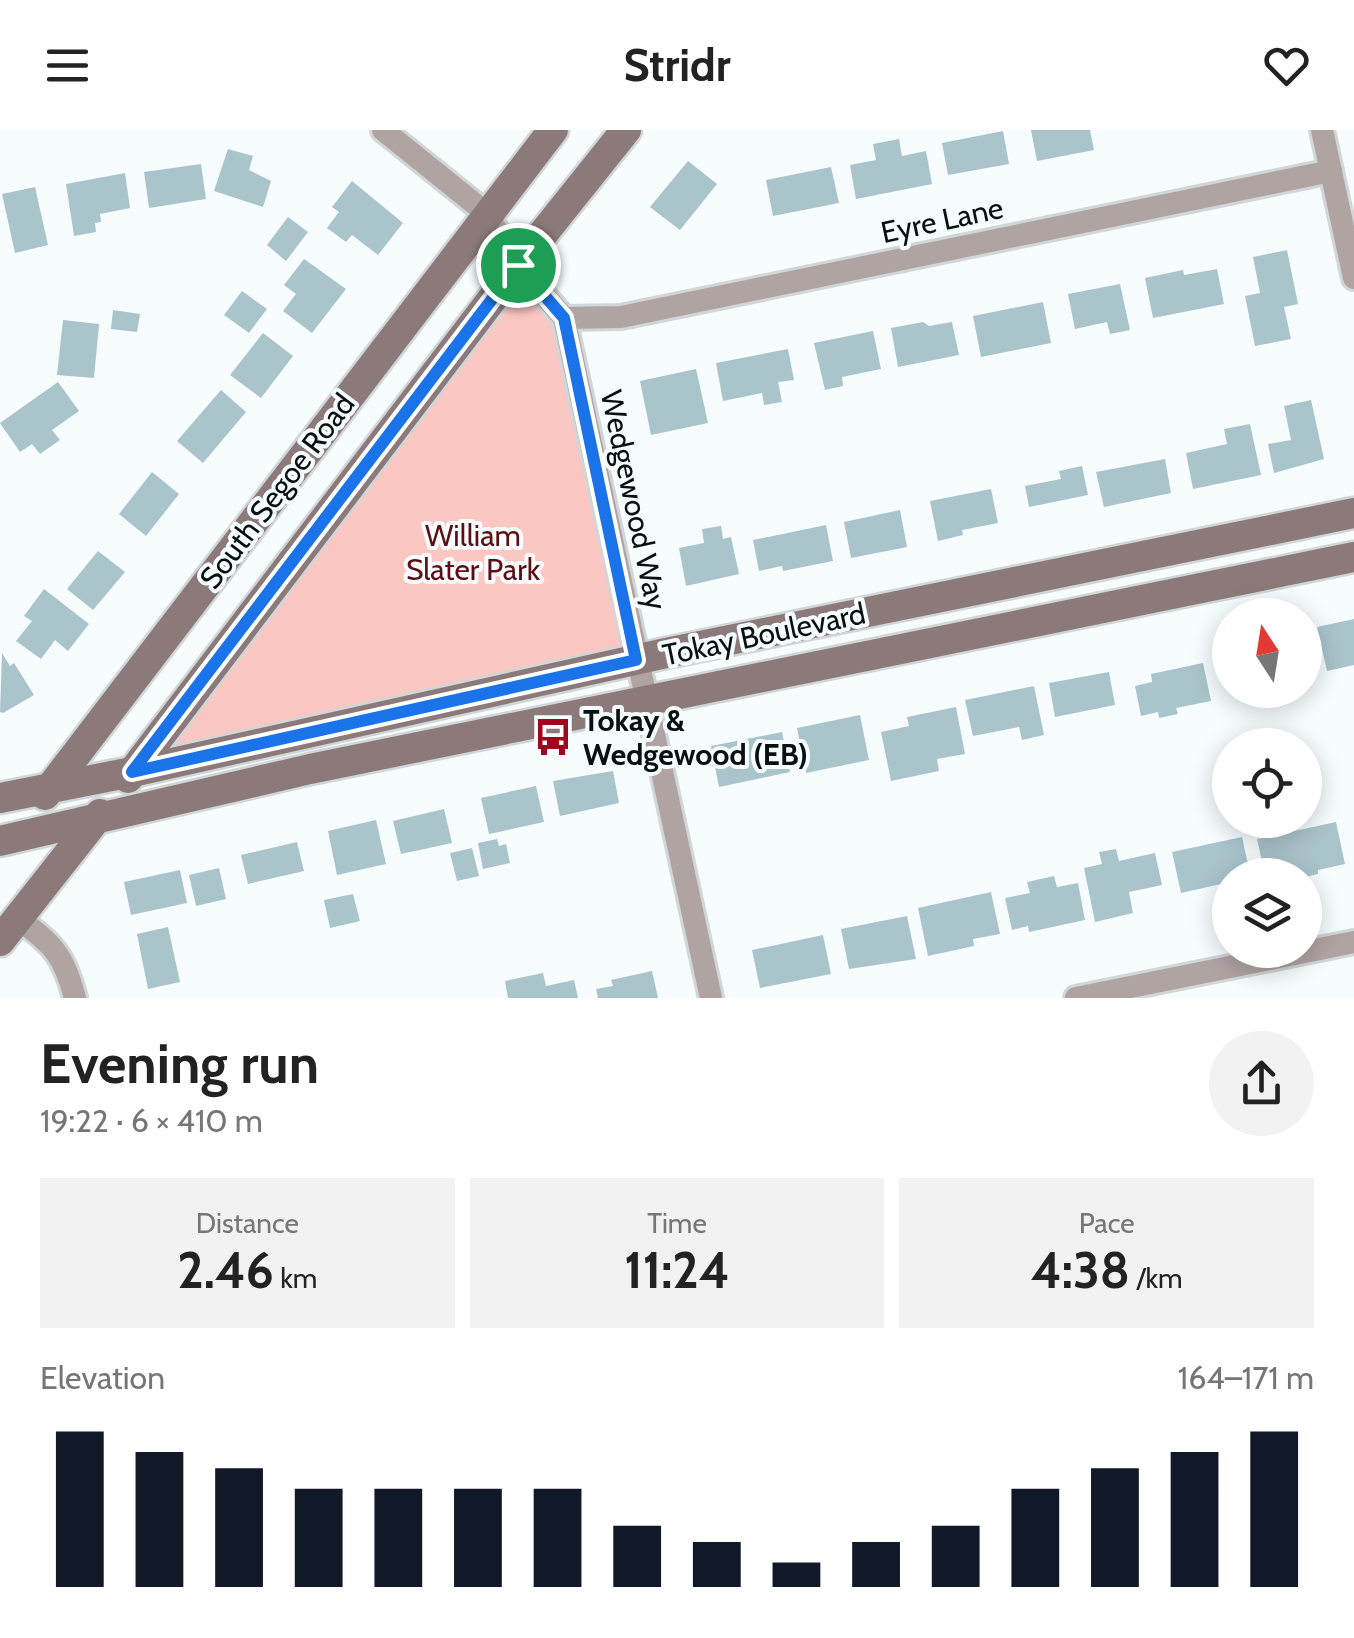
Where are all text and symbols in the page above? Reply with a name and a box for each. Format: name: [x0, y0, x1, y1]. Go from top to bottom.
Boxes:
icon: menu: [40, 38, 95, 93]
text: Stridr: [623, 38, 731, 92]
icon: heart: [1259, 38, 1314, 93]
street label: Eyre Lane: [877, 189, 1007, 251]
pin: [476, 223, 561, 308]
icon: arrive: [491, 238, 546, 293]
street label: South Segoe Road: [192, 386, 362, 596]
street label: Wedgewood Way: [593, 387, 675, 613]
park label: William Slater Park: [406, 517, 541, 588]
street label: Tokay Boulevard: [659, 594, 869, 674]
north arrow: [1212, 598, 1322, 708]
map controls: [1212, 598, 1322, 968]
place label: Tokay & Wedgewood (EB): [583, 702, 808, 773]
bus stop icon: Tokay & Wedgewood (EB): [532, 716, 574, 758]
button: locate: [1212, 728, 1322, 838]
button: layers: [1212, 858, 1322, 968]
text: Evening run: [40, 1030, 319, 1097]
button: share: [1209, 1031, 1314, 1136]
text: 19:22 · 6 × 410 m: [40, 1101, 263, 1140]
text: Distance: [196, 1206, 299, 1240]
text: Time: [647, 1206, 707, 1240]
text: Pace: [1079, 1206, 1135, 1240]
text: 2.46: [177, 1240, 274, 1301]
text: 11:24: [624, 1240, 730, 1301]
text: 4:38: [1031, 1240, 1130, 1301]
text: km: [274, 1261, 317, 1295]
text: /km: [1130, 1261, 1183, 1295]
text: Elevation: [40, 1358, 165, 1397]
text: 164–171 m: [1178, 1358, 1314, 1397]

